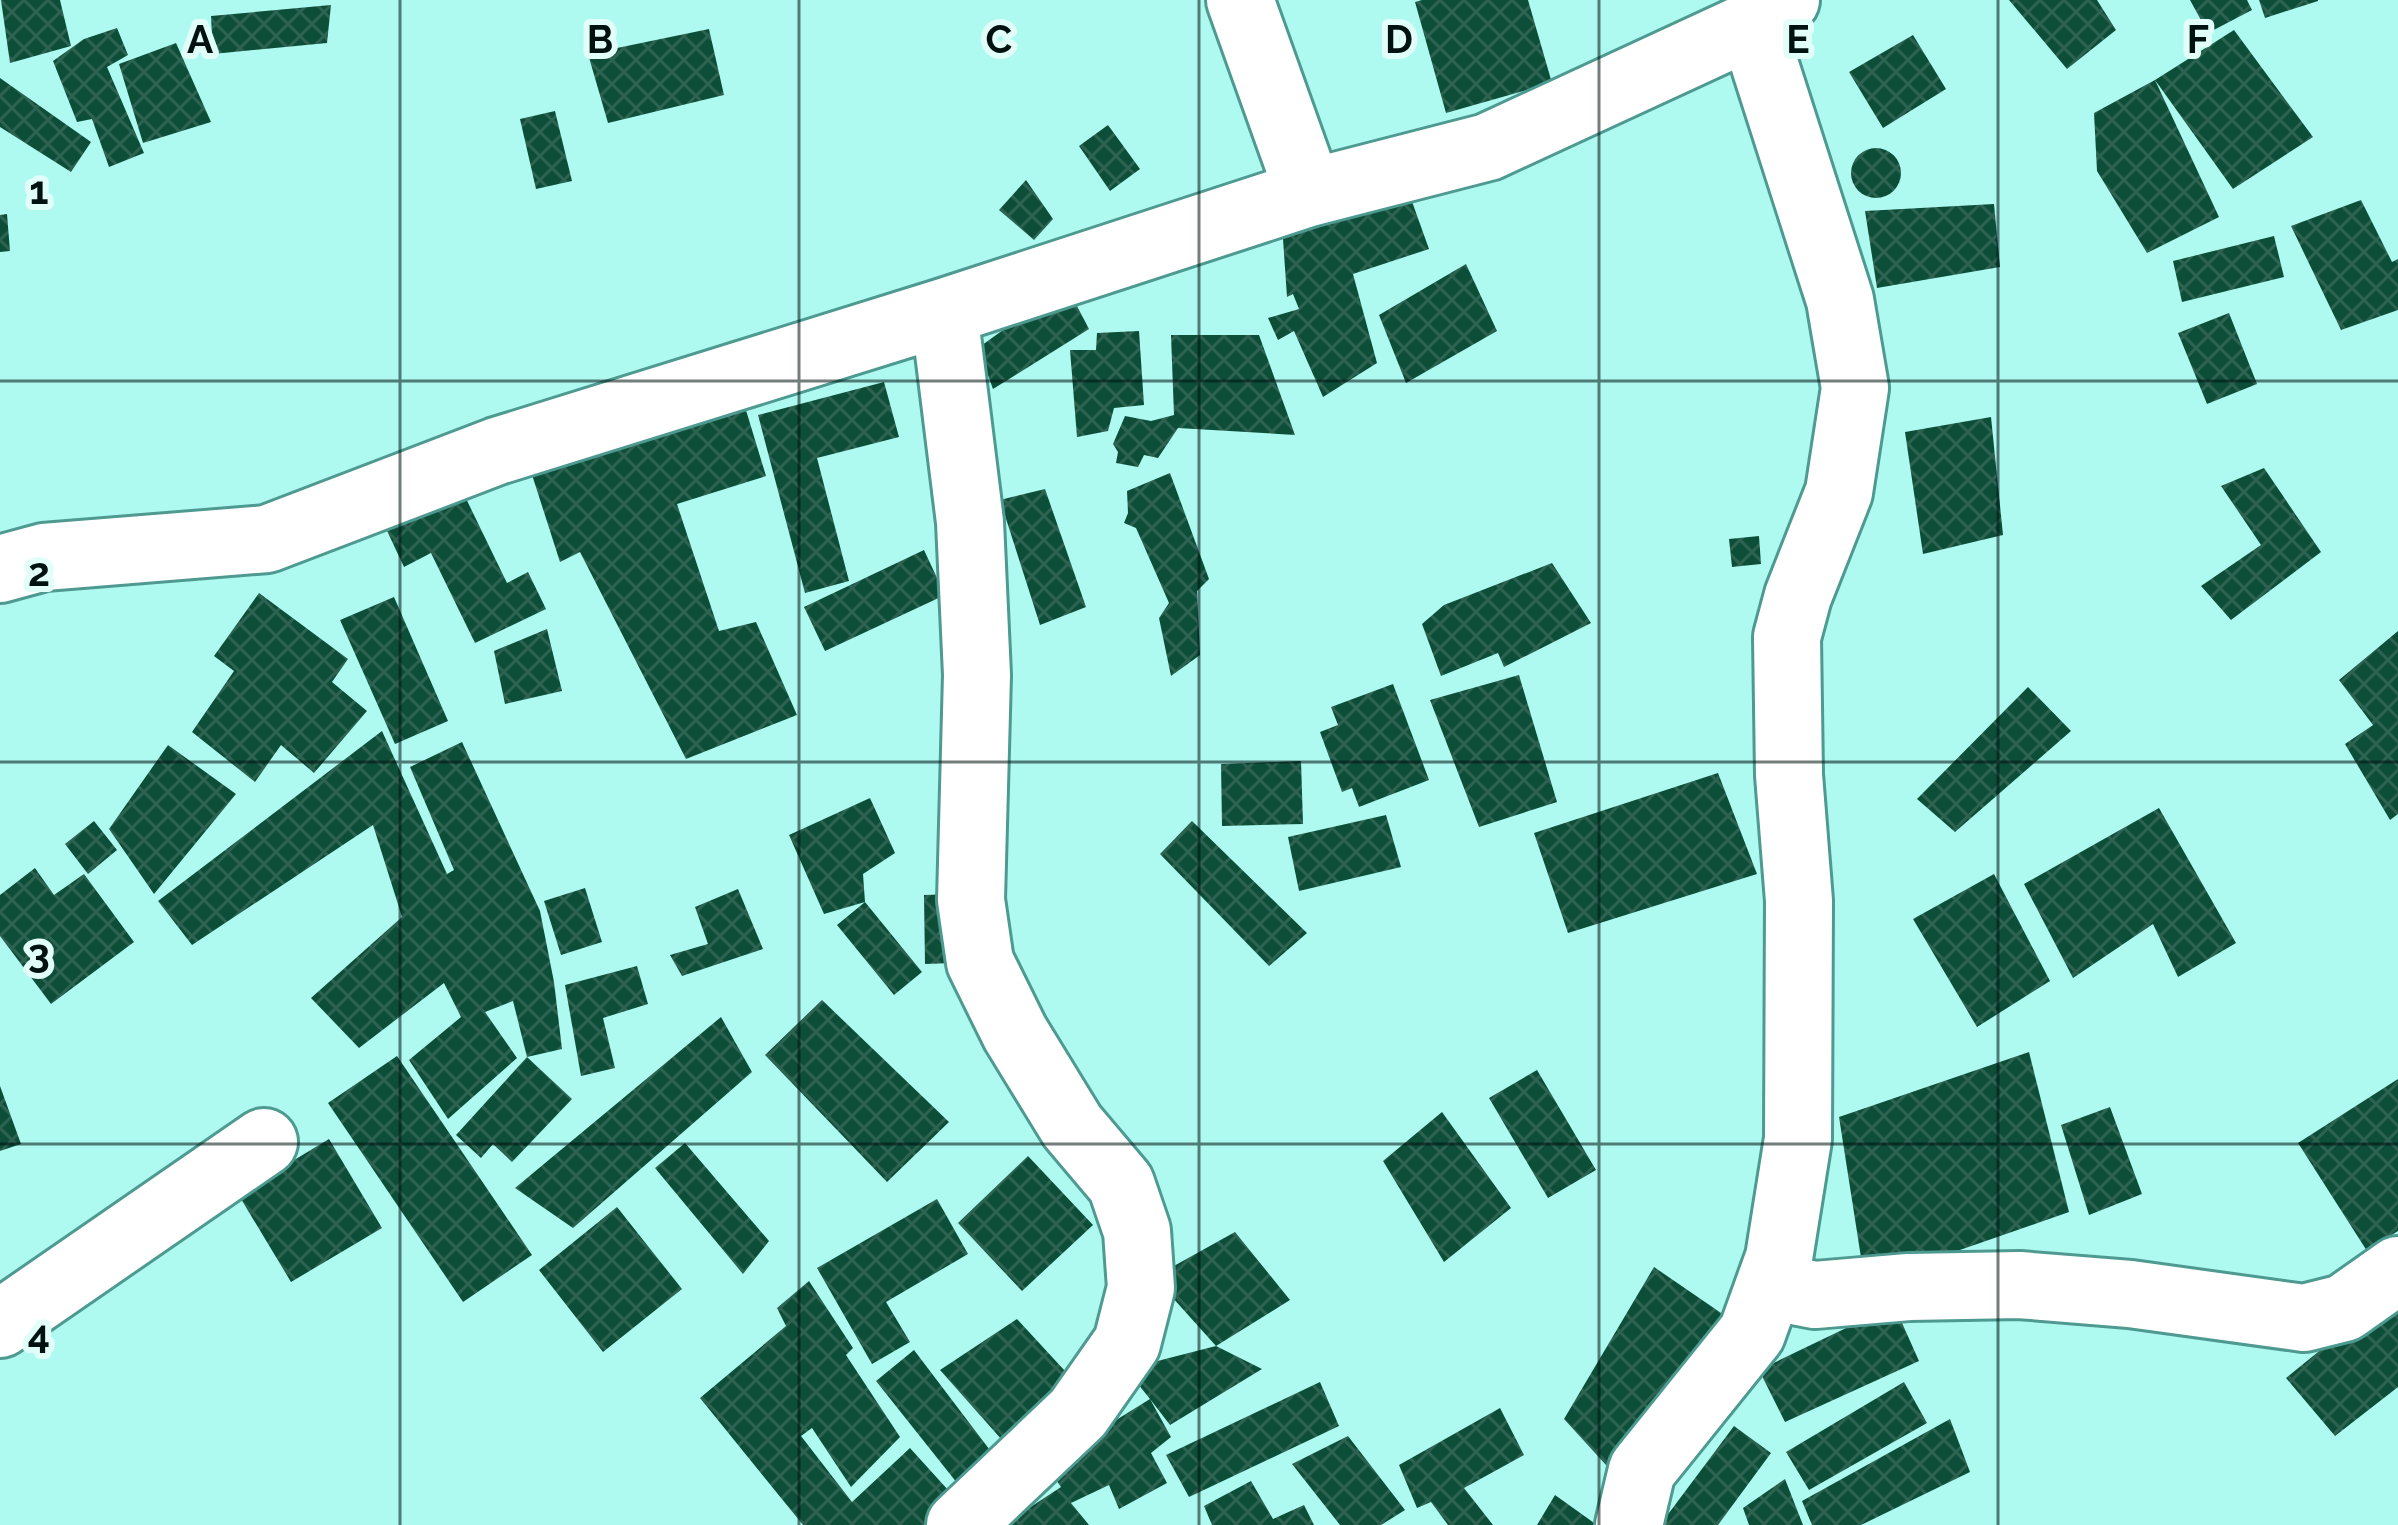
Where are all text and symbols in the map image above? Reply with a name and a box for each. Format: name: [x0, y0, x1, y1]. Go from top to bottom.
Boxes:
text: A: [187, 16, 214, 62]
text: B: [587, 16, 613, 62]
text: C: [986, 16, 1013, 62]
text: D: [1385, 16, 1413, 62]
text: E: [1786, 16, 1810, 62]
text: F: [2187, 16, 2209, 62]
text: 1: [29, 167, 49, 213]
text: 2: [28, 549, 50, 595]
text: 3: [28, 930, 50, 976]
text: 4: [28, 1311, 50, 1357]

